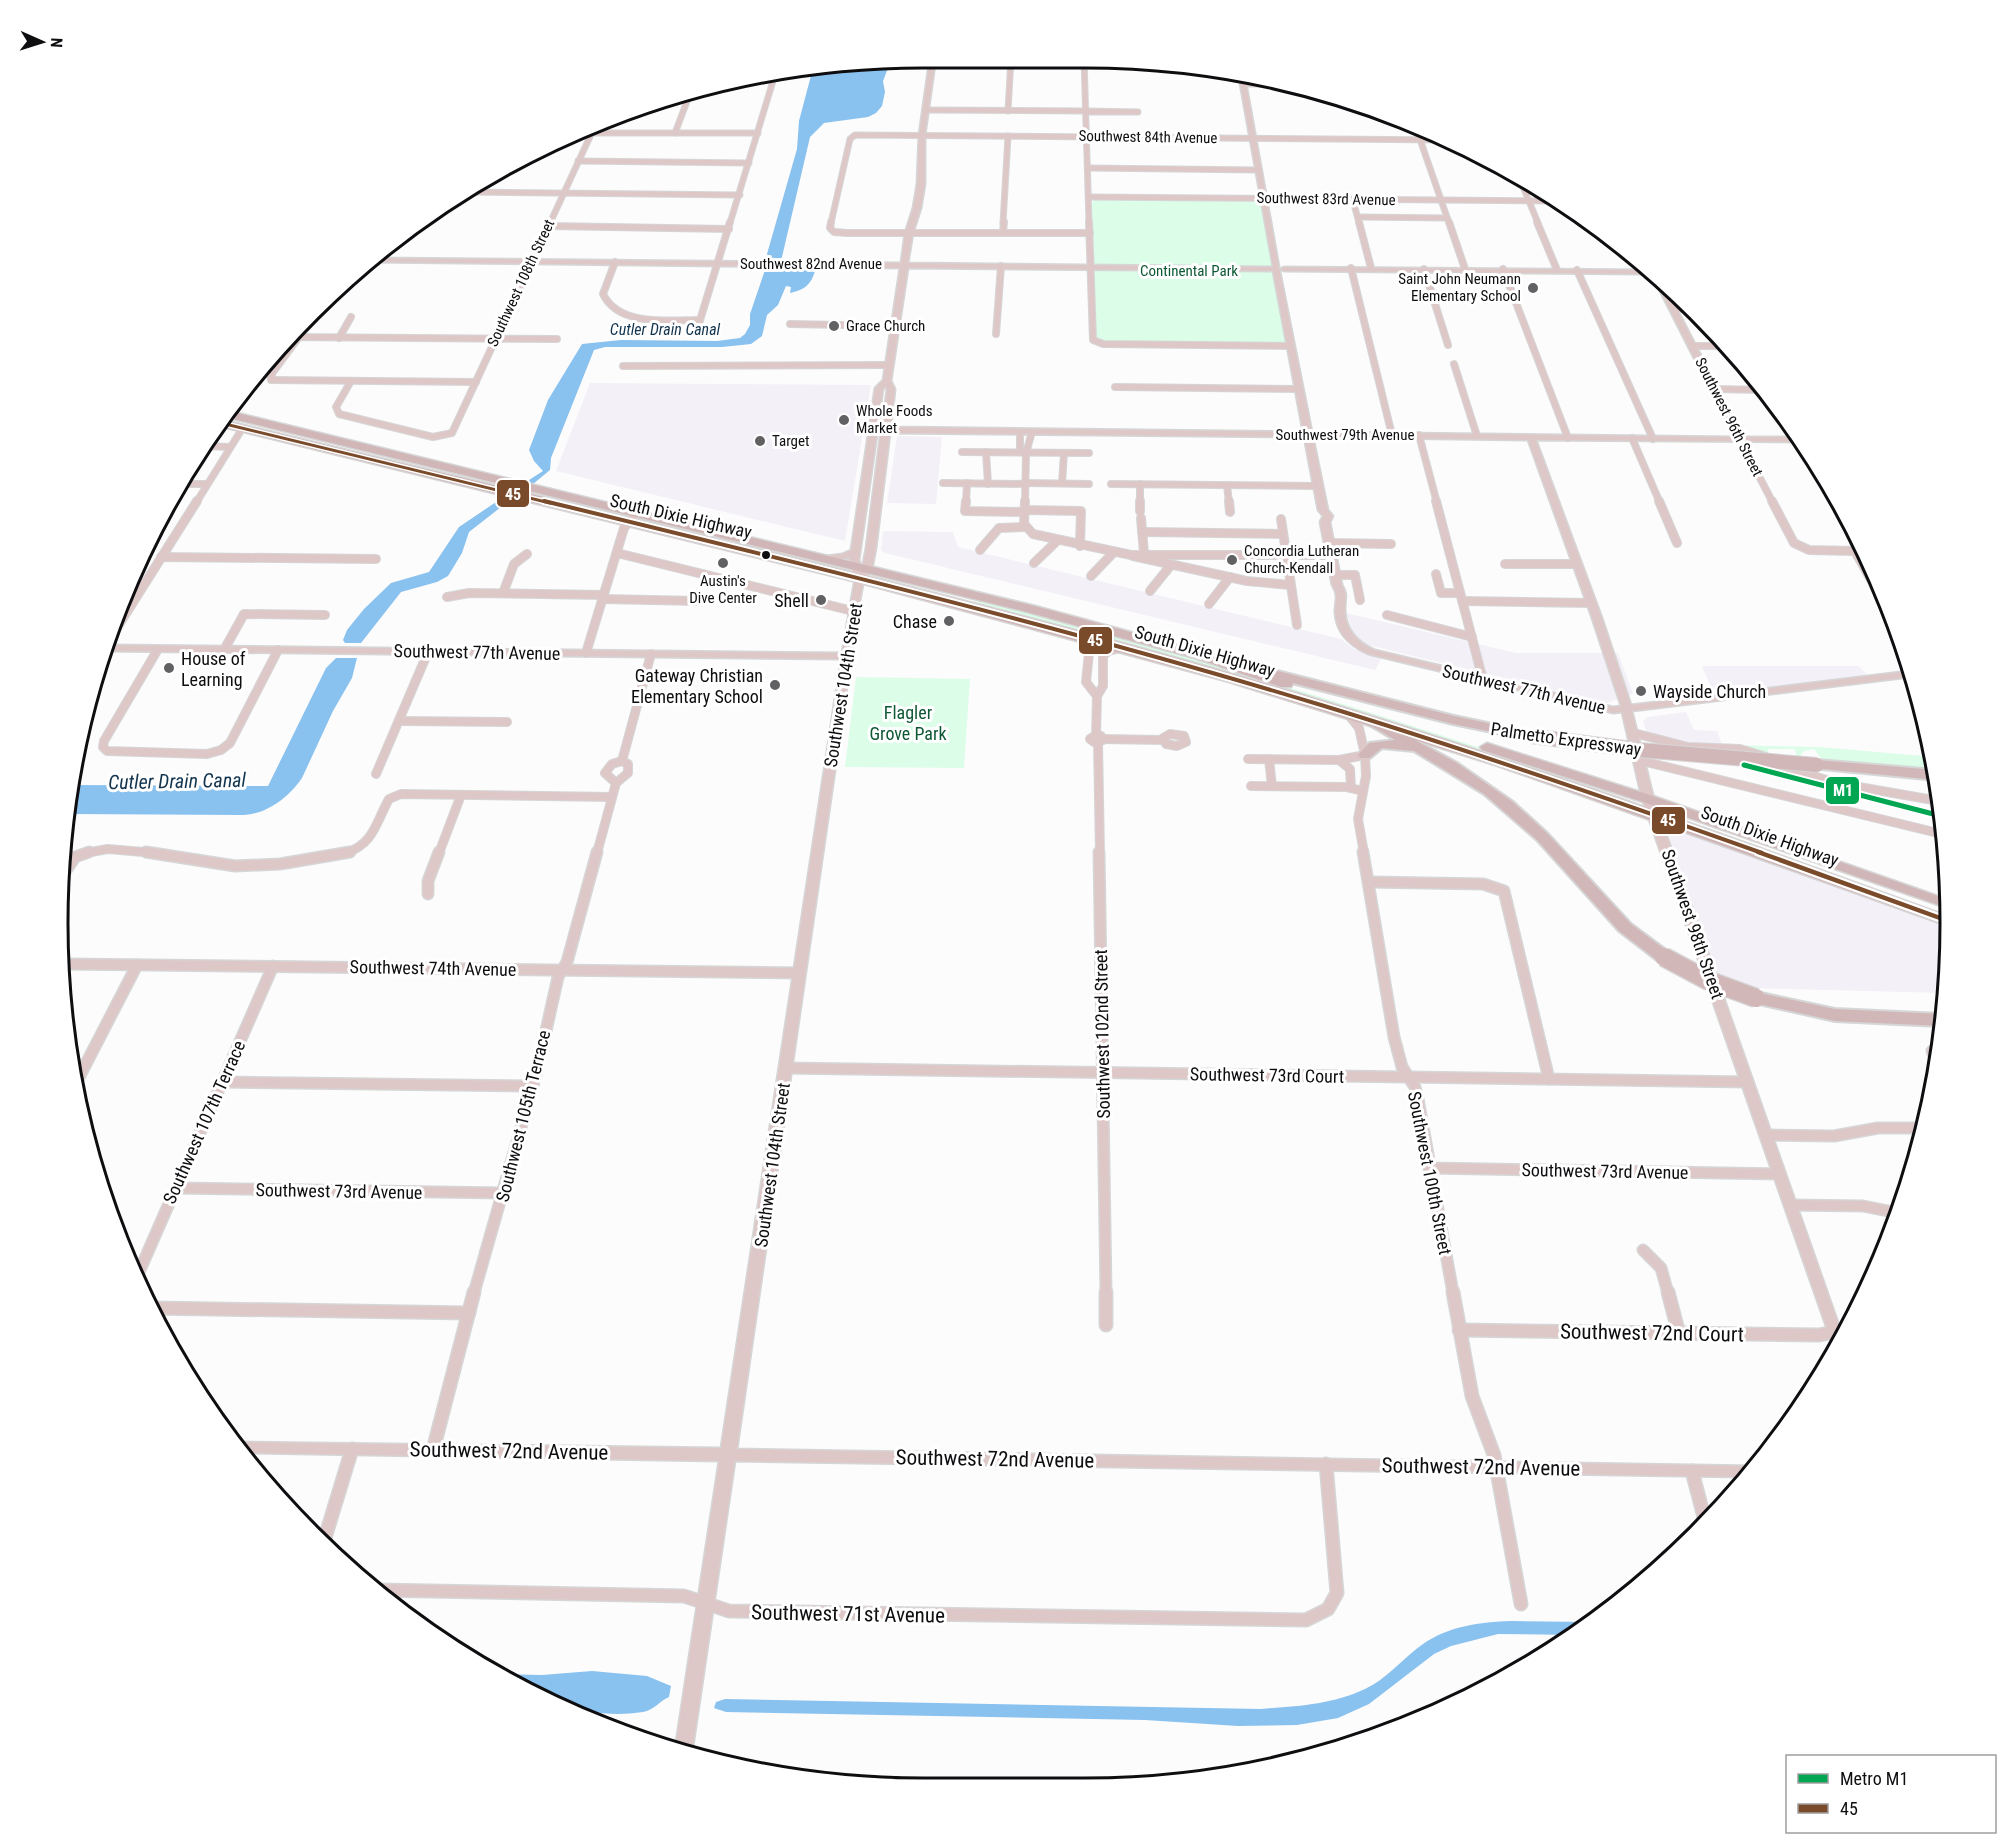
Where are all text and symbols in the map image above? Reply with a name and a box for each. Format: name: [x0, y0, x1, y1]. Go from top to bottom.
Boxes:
north arrow: [12, 12, 72, 72]
text: N: [47, 37, 66, 48]
street label: Southwest 84th Avenue: [1078, 127, 1218, 147]
street label: Southwest 83rd Avenue: [1256, 189, 1396, 209]
street label: Southwest 108th Street: [484, 217, 558, 349]
street label: Southwest 82nd Avenue: [740, 255, 882, 273]
park label: Continental Park: [1140, 262, 1238, 280]
place label: Saint John Neumann Elementary School: [1398, 270, 1521, 305]
marker: Saint John Neumann Elementary School: [1526, 281, 1540, 295]
place label: Grace Church: [846, 317, 925, 335]
marker: Grace Church: [827, 319, 841, 333]
water label: Cutler Drain Canal: [610, 320, 721, 339]
street label: Southwest 96th Street: [1691, 355, 1767, 479]
place label: Whole Foods Market: [856, 402, 933, 437]
marker: Whole Foods Market: [837, 413, 851, 427]
street label: Southwest 79th Avenue: [1276, 426, 1414, 444]
place label: Target: [772, 432, 809, 450]
marker: Target: [753, 434, 767, 448]
line badge: 45: [496, 479, 530, 508]
text: 45: [505, 485, 521, 504]
street label: South Dixie Highway: [608, 489, 754, 543]
place label: Concordia Lutheran Church-Kendall: [1244, 542, 1359, 577]
unlabelled marker: [760, 549, 772, 561]
marker: Concordia Lutheran Church-Kendall: [1225, 553, 1239, 567]
marker: Austin's Dive Center: [716, 556, 730, 570]
place label: Austin's Dive Center: [689, 572, 757, 607]
place label: Shell: [774, 590, 809, 611]
marker: Shell: [814, 593, 828, 607]
street label: Southwest 104th Street: [820, 601, 866, 769]
place label: Chase: [893, 611, 937, 632]
marker: Chase: [942, 614, 956, 628]
street label: South Dixie Highway: [1133, 621, 1278, 681]
line badge: 45: [1078, 626, 1113, 655]
text: 45: [1087, 631, 1103, 650]
street label: Southwest 77th Avenue: [394, 640, 560, 664]
place label: House of Learning: [181, 648, 246, 690]
street label: Southwest 77th Avenue: [1440, 660, 1608, 718]
marker: House of Learning: [162, 661, 176, 675]
place label: Gateway Christian Elementary School: [631, 665, 763, 707]
marker: Gateway Christian Elementary School: [768, 678, 782, 692]
place label: Wayside Church: [1653, 681, 1766, 702]
marker: Wayside Church: [1634, 684, 1648, 698]
park label: Flagler Grove Park: [869, 702, 947, 744]
street label: Palmetto Expressway: [1489, 718, 1643, 760]
water label: Cutler Drain Canal: [108, 768, 247, 794]
line badge: M1: [1825, 776, 1860, 805]
text: M1: [1833, 781, 1853, 800]
street label: South Dixie Highway: [1698, 801, 1842, 871]
line badge: 45: [1651, 806, 1686, 835]
text: 45: [1660, 811, 1676, 830]
street label: Southwest 98th Street: [1658, 846, 1728, 1002]
street label: Southwest 102nd Street: [1090, 949, 1114, 1119]
street label: Southwest 74th Avenue: [350, 956, 516, 980]
street label: Southwest 105th Terrace: [491, 1028, 555, 1204]
street label: Southwest 107th Terrace: [159, 1037, 249, 1207]
street label: Southwest 73rd Court: [1190, 1063, 1344, 1087]
street label: Southwest 104th Street: [750, 1081, 794, 1249]
street label: Southwest 100th Street: [1404, 1090, 1456, 1256]
street label: Southwest 73rd Avenue: [1521, 1159, 1689, 1183]
street label: Southwest 73rd Avenue: [255, 1179, 423, 1203]
street label: Southwest 72nd Court: [1560, 1319, 1744, 1347]
street label: Southwest 72nd Avenue: [409, 1437, 609, 1465]
street label: Southwest 72nd Avenue: [895, 1445, 1095, 1473]
street label: Southwest 72nd Avenue: [1381, 1453, 1581, 1481]
street label: Southwest 71st Avenue: [751, 1600, 945, 1628]
legend: [1786, 1755, 1996, 1833]
text: Metro M1: [1840, 1768, 1908, 1789]
text: 45: [1840, 1798, 1858, 1819]

